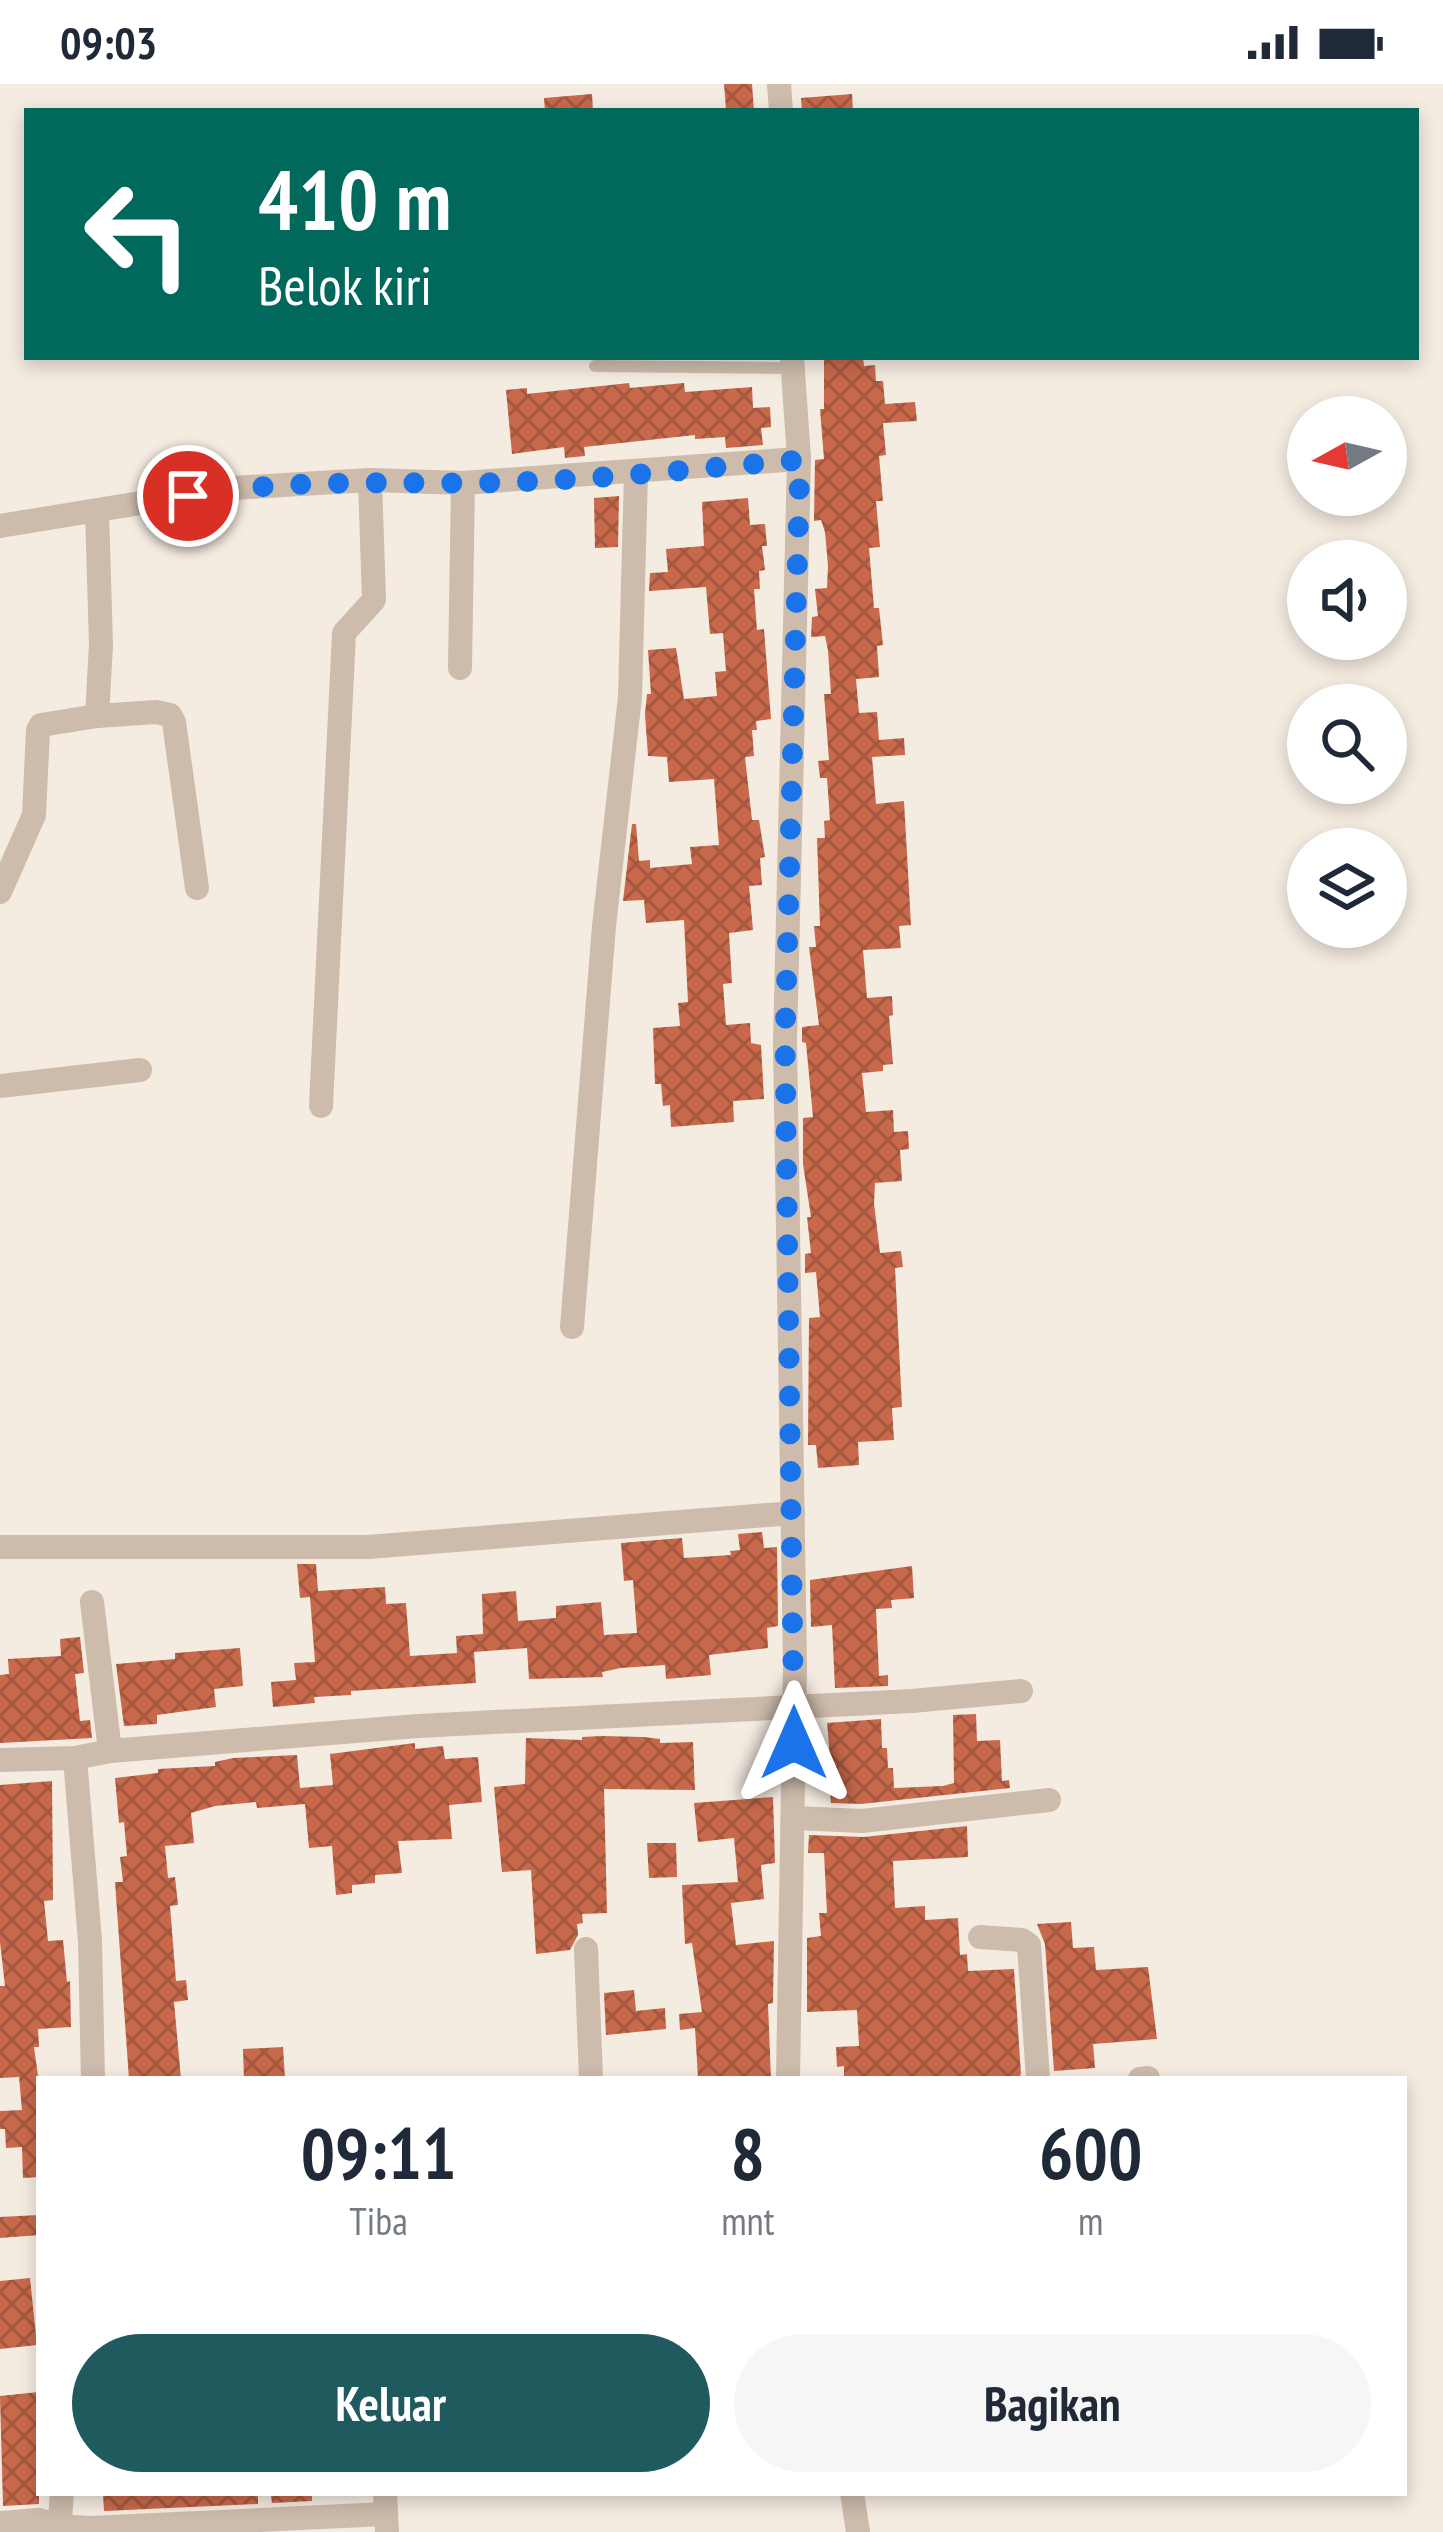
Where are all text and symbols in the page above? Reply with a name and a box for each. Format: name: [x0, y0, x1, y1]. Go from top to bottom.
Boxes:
text: 09:03: [60, 13, 157, 71]
text: 410 m: [258, 144, 451, 253]
icon: left: [60, 156, 216, 312]
text: Belok kiri: [258, 250, 432, 320]
north arrow: [1287, 396, 1407, 516]
map controls: [1287, 396, 1407, 948]
pin: [137, 445, 239, 547]
icon: arrive: [155, 463, 221, 529]
button: sound: [1287, 540, 1407, 660]
button: search: [1287, 684, 1407, 804]
button: layers: [1287, 828, 1407, 948]
position arrow: [731, 1680, 857, 1806]
text: 09:11: [301, 2106, 456, 2199]
text: 8: [731, 2106, 765, 2199]
text: 600: [1039, 2106, 1142, 2199]
text: Tiba: [349, 2195, 408, 2246]
text: mnt: [721, 2195, 774, 2246]
text: m: [1078, 2195, 1103, 2246]
button: Keluar: [72, 2334, 710, 2472]
button: Bagikan: [734, 2334, 1371, 2472]

